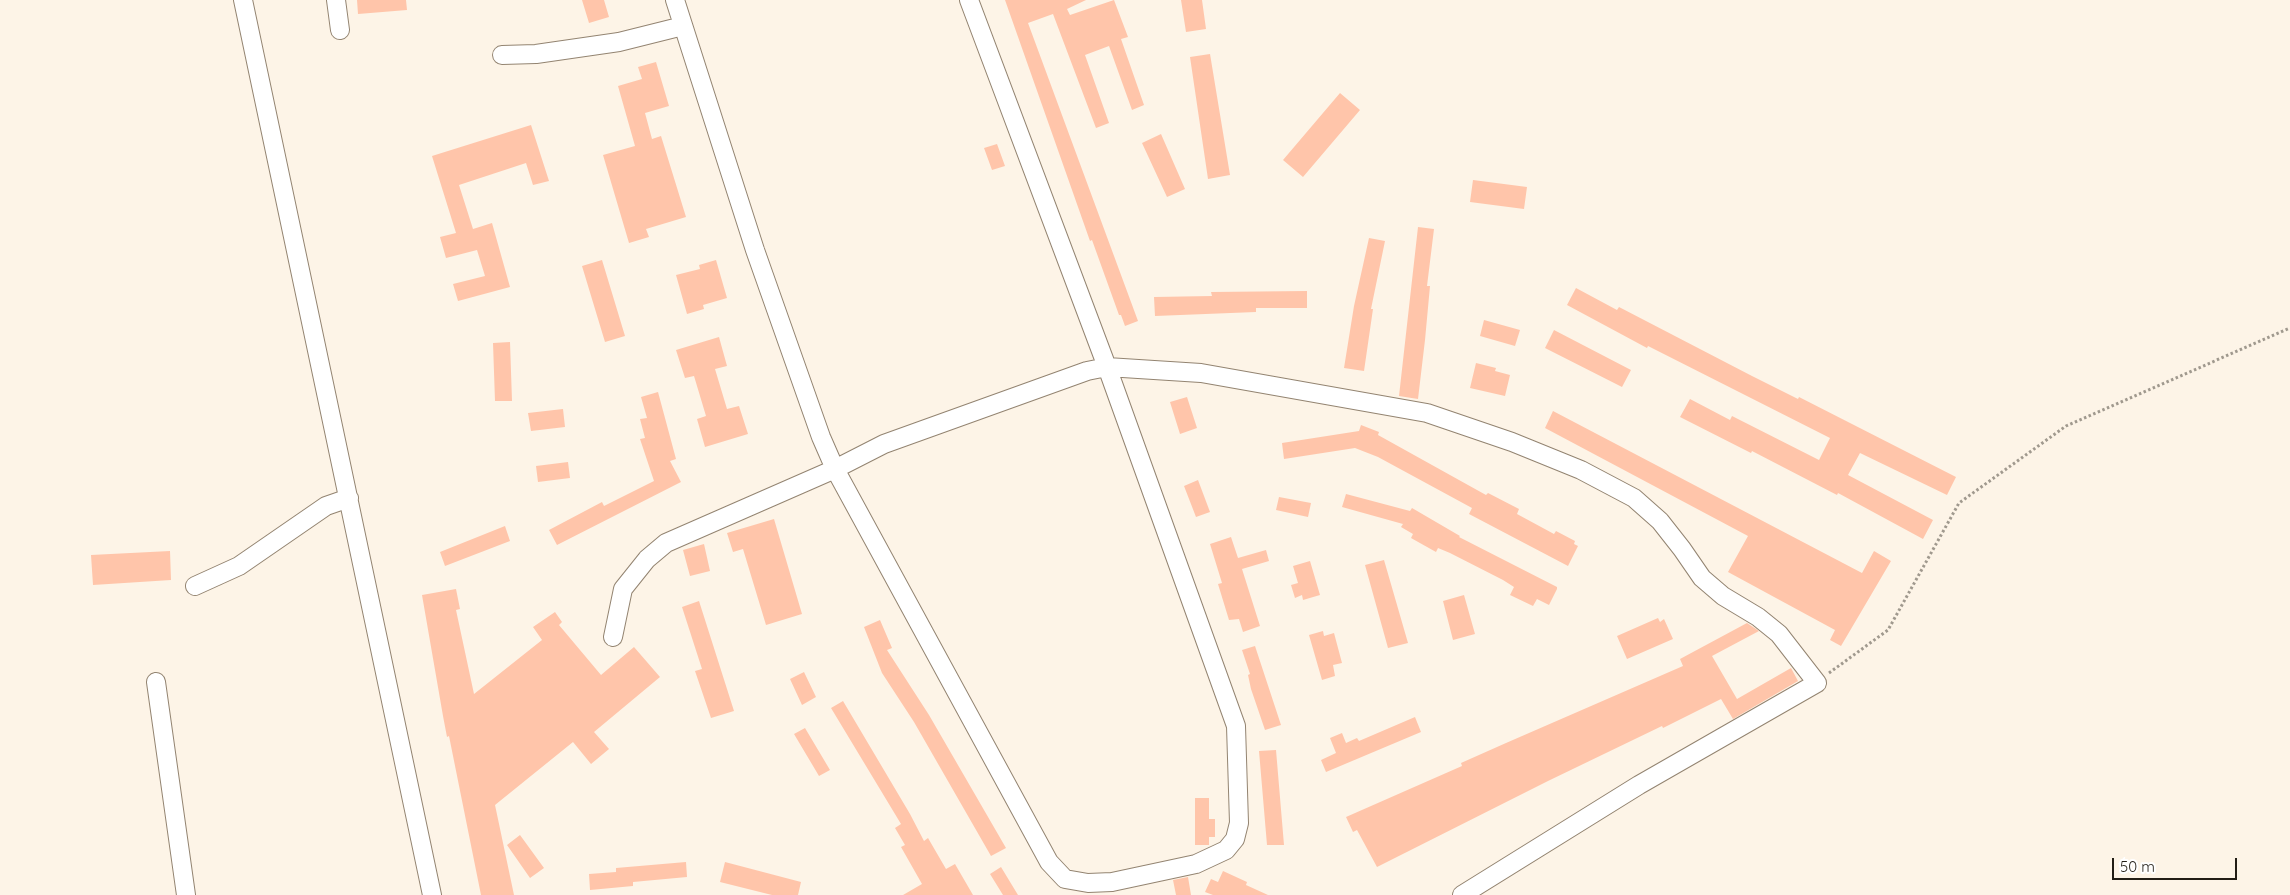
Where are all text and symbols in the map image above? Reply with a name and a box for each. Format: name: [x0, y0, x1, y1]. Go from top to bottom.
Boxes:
scale bar: [2115, 848, 2240, 880]
text: 50 m: [2120, 857, 2155, 876]

